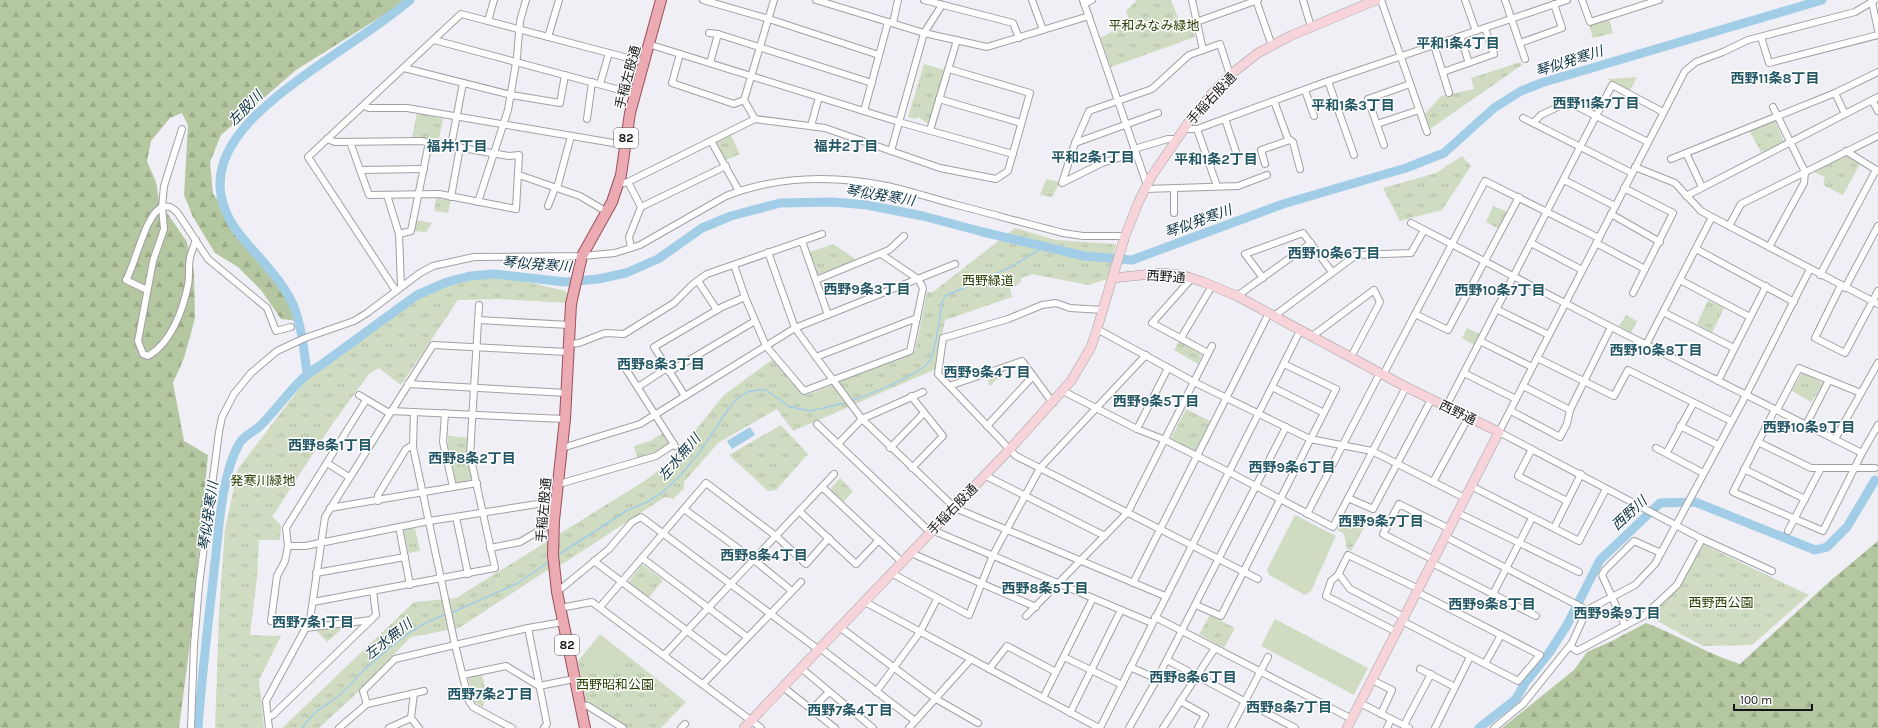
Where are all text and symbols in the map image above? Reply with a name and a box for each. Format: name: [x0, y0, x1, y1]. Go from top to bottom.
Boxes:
park label: 平和みなみ緑地: [1108, 18, 1200, 33]
district label: 平和1条4丁目: [1416, 35, 1500, 52]
water label: 琴似発寒川: [1533, 42, 1607, 80]
street label: 手稲左股通: [612, 44, 643, 110]
street label: 手稲右股通: [1184, 69, 1239, 127]
district label: 西野11条8丁目: [1730, 70, 1820, 87]
water label: 左股川: [225, 86, 267, 129]
district label: 西野11条7丁目: [1553, 95, 1639, 112]
district label: 平和1条3丁目: [1311, 97, 1395, 114]
road number: 82: [614, 128, 638, 148]
district label: 福井1丁目: [427, 138, 488, 155]
district label: 福井2丁目: [814, 138, 878, 155]
district label: 平和2条1丁目: [1051, 149, 1135, 166]
district label: 平和1条2丁目: [1174, 151, 1258, 168]
water label: 琴似発寒川: [844, 182, 918, 210]
water label: 琴似発寒川: [1162, 201, 1236, 241]
district label: 西野10条6丁目: [1288, 245, 1380, 262]
water label: 琴似発寒川: [501, 254, 574, 276]
street label: 西野通: [1146, 268, 1186, 285]
park label: 西野緑道: [962, 273, 1014, 288]
district label: 西野9条3丁目: [823, 281, 911, 298]
district label: 西野10条7丁目: [1455, 282, 1545, 299]
district label: 西野10条8丁目: [1610, 342, 1702, 359]
district label: 西野8条3丁目: [617, 356, 705, 373]
district label: 西野9条4丁目: [944, 364, 1030, 381]
district label: 西野9条5丁目: [1113, 393, 1199, 410]
street label: 西野通: [1437, 397, 1479, 428]
district label: 西野10条9丁目: [1763, 419, 1855, 436]
water label: 左水無川: [655, 429, 705, 484]
district label: 西野8条1丁目: [288, 437, 372, 454]
district label: 西野8条2丁目: [428, 450, 516, 467]
district label: 西野9条6丁目: [1248, 459, 1336, 476]
park label: 発寒川緑地: [230, 473, 296, 488]
street label: 手稲左股通: [533, 477, 554, 543]
water label: 琴似発寒川: [195, 478, 222, 552]
street label: 手稲右股通: [924, 481, 980, 538]
water label: 西野川: [1608, 491, 1652, 534]
district label: 西野9条7丁目: [1338, 513, 1424, 530]
district label: 西野8条4丁目: [720, 547, 808, 564]
district label: 西野8条5丁目: [1001, 580, 1089, 597]
park label: 西野西公園: [1688, 595, 1754, 610]
district label: 西野9条8丁目: [1448, 596, 1536, 613]
district label: 西野9条9丁目: [1573, 605, 1661, 622]
district label: 西野7条1丁目: [272, 614, 354, 631]
water label: 左水無川: [361, 614, 417, 663]
road number: 82: [555, 635, 579, 655]
district label: 西野8条6丁目: [1149, 669, 1237, 686]
park label: 西野昭和公園: [576, 677, 654, 692]
district label: 西野7条2丁目: [447, 686, 533, 703]
scale bar: [1734, 686, 1812, 712]
text: 100 m: [1740, 693, 1772, 707]
district label: 西野8条7丁目: [1246, 699, 1332, 716]
district label: 西野7条4丁目: [807, 702, 893, 719]

